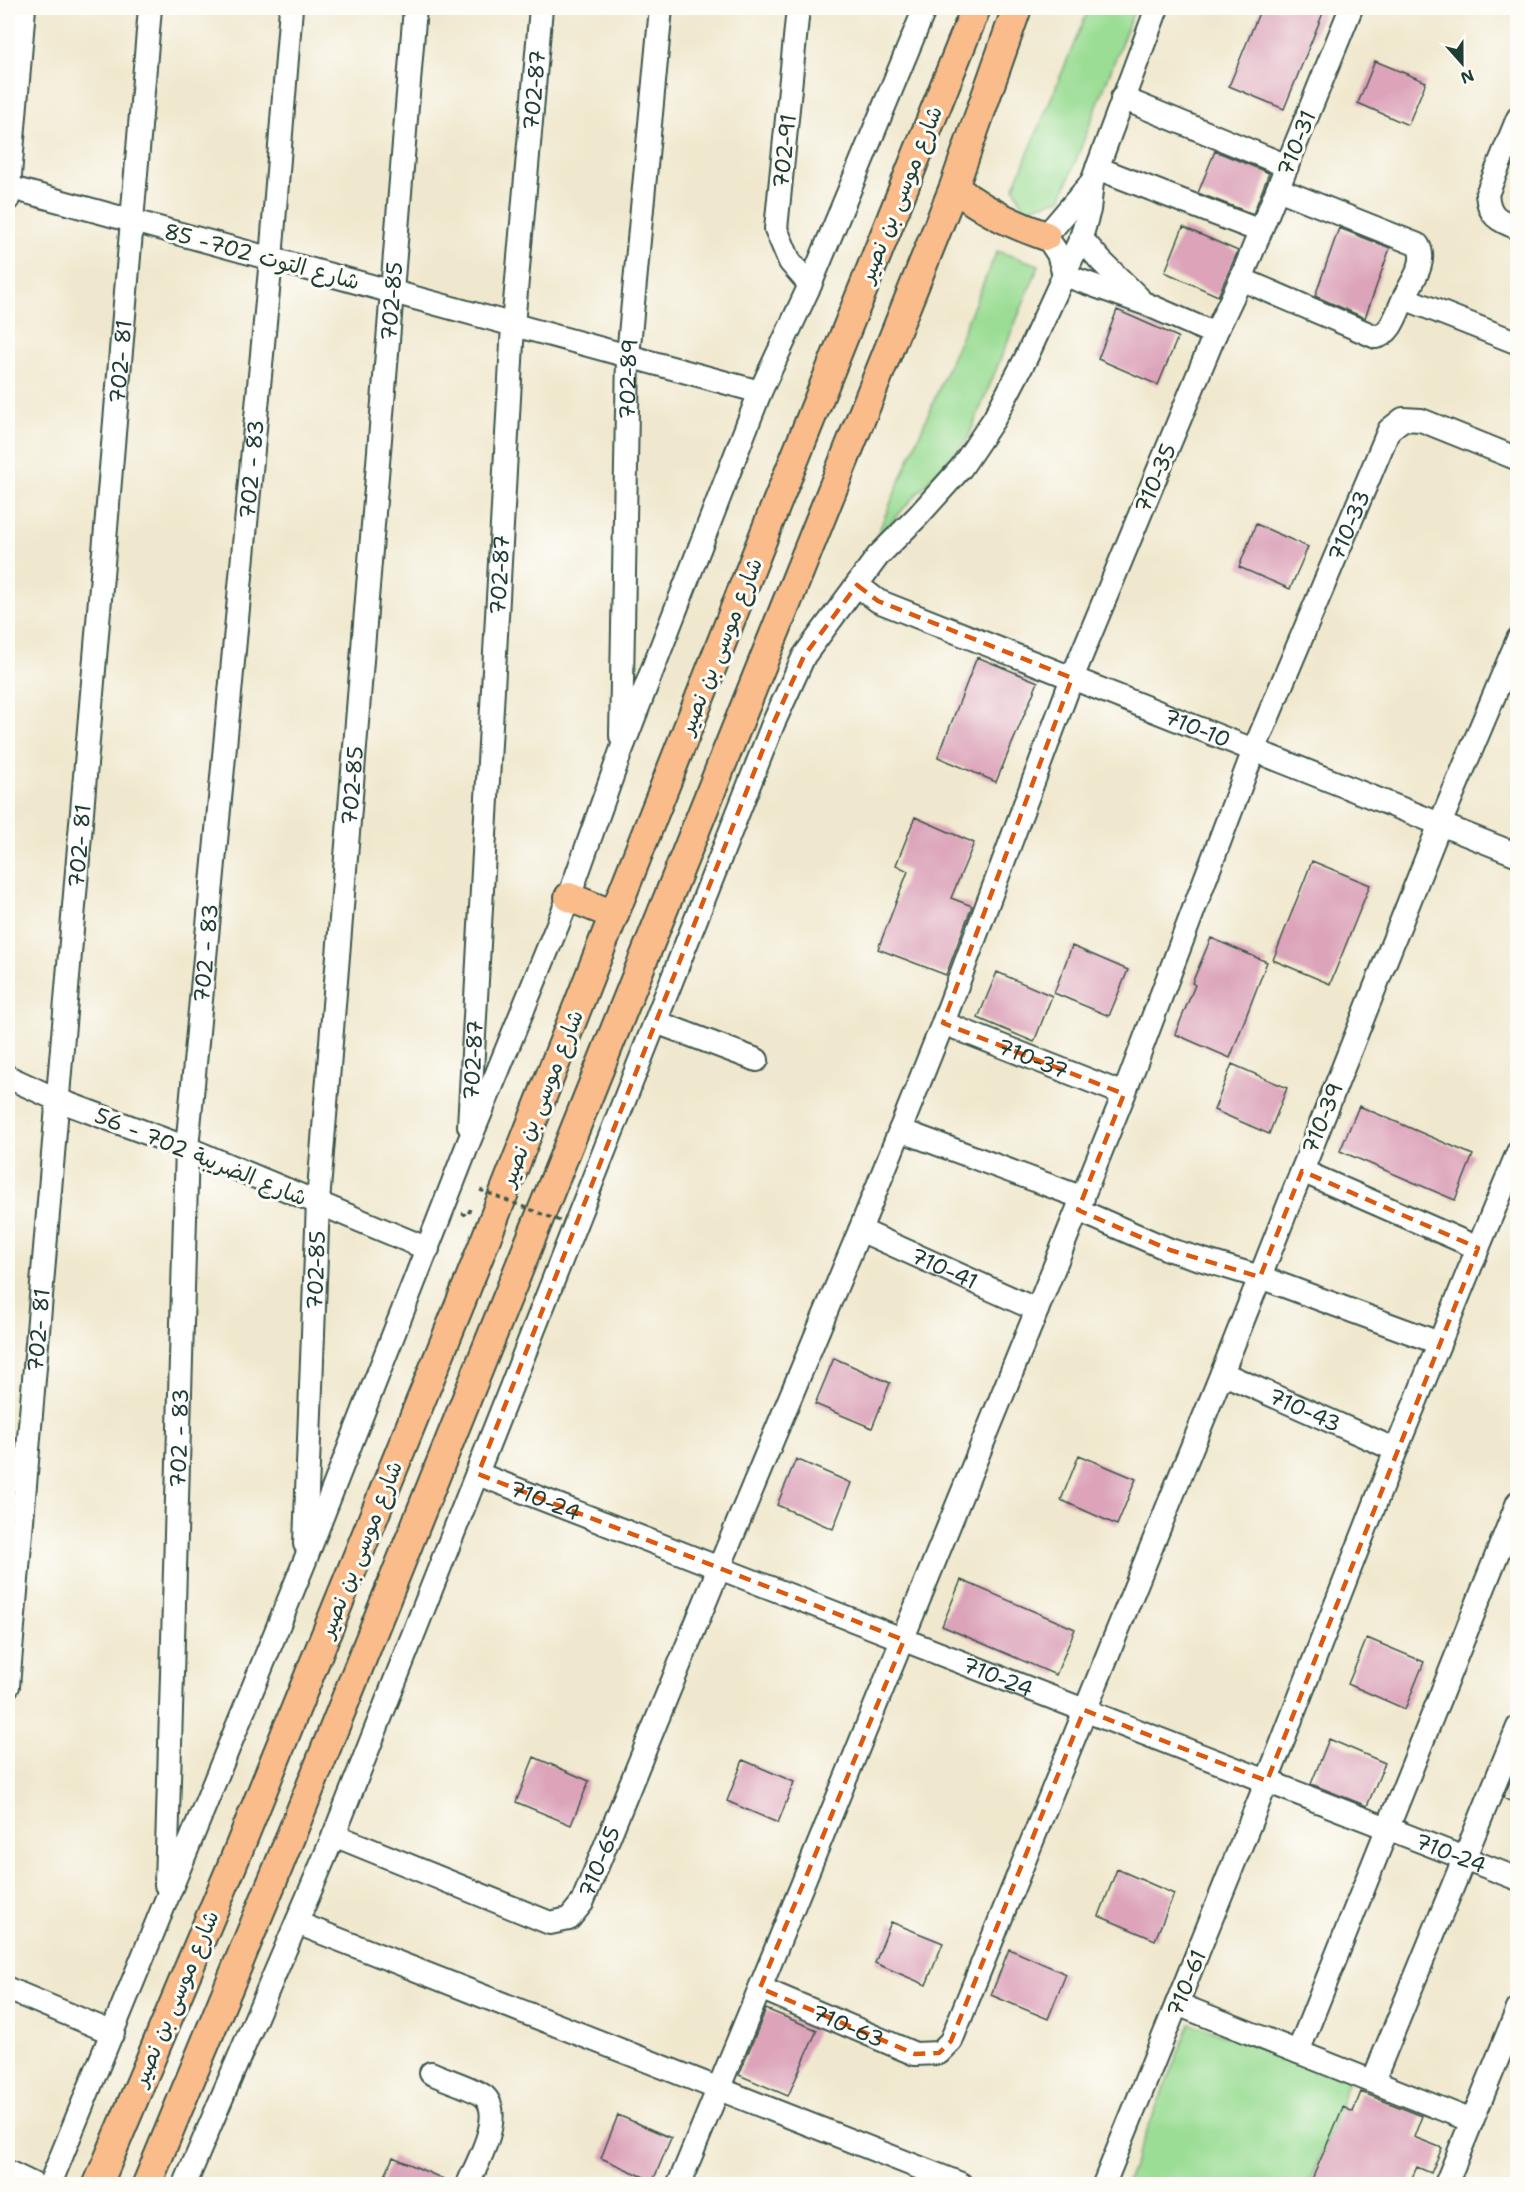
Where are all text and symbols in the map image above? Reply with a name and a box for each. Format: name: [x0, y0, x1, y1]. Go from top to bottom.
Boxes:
north arrow: [1432, 33, 1492, 93]
street label: 702-87: [516, 49, 552, 132]
text: N: [1458, 64, 1477, 89]
street label: شارع موسى بن نصير: [851, 102, 950, 289]
street label: 710-31: [1270, 106, 1323, 180]
street label: 702-91: [766, 112, 803, 190]
street label: شارع التوت 702- 85: [161, 216, 363, 298]
street label: 702-85: [374, 260, 409, 342]
street label: 702- 81: [103, 319, 139, 405]
street label: 702-89: [613, 337, 645, 420]
street label: 702 - 83: [233, 418, 271, 520]
street label: 710-35: [1128, 439, 1183, 518]
street label: 710-33: [1321, 486, 1377, 566]
street label: 702-87: [483, 534, 516, 616]
street label: شارع موسى بن نصير: [671, 554, 770, 741]
street label: 710-10: [1160, 702, 1235, 754]
street label: 702-85: [335, 745, 370, 826]
street label: 702- 81: [62, 803, 98, 889]
street label: 702 - 83: [187, 902, 225, 1004]
street label: شارع موسى بن نصير: [492, 1006, 591, 1193]
street label: 702-87: [456, 1019, 490, 1101]
street label: 710-37: [993, 1032, 1073, 1086]
street label: 710-39: [1295, 1078, 1350, 1158]
street label: شارع الضريبة 702 - 56: [90, 1101, 311, 1213]
street label: 702-85: [300, 1230, 332, 1311]
street label: 710-41: [906, 1241, 982, 1296]
street label: 702- 81: [21, 1287, 57, 1373]
street label: 710-43: [1264, 1381, 1345, 1439]
street label: 702 - 83: [163, 1388, 195, 1488]
street label: شارع موسى بن نصير: [311, 1457, 410, 1644]
street label: 710-24: [505, 1474, 585, 1528]
street label: 710-24: [958, 1650, 1037, 1704]
street label: 710-65: [572, 1822, 627, 1902]
street label: 710-24: [1411, 1826, 1490, 1880]
street label: شارع موسى بن نصير: [125, 1906, 226, 2093]
street label: 710-61: [1160, 1945, 1213, 2021]
street label: 710-63: [807, 1998, 889, 2054]

